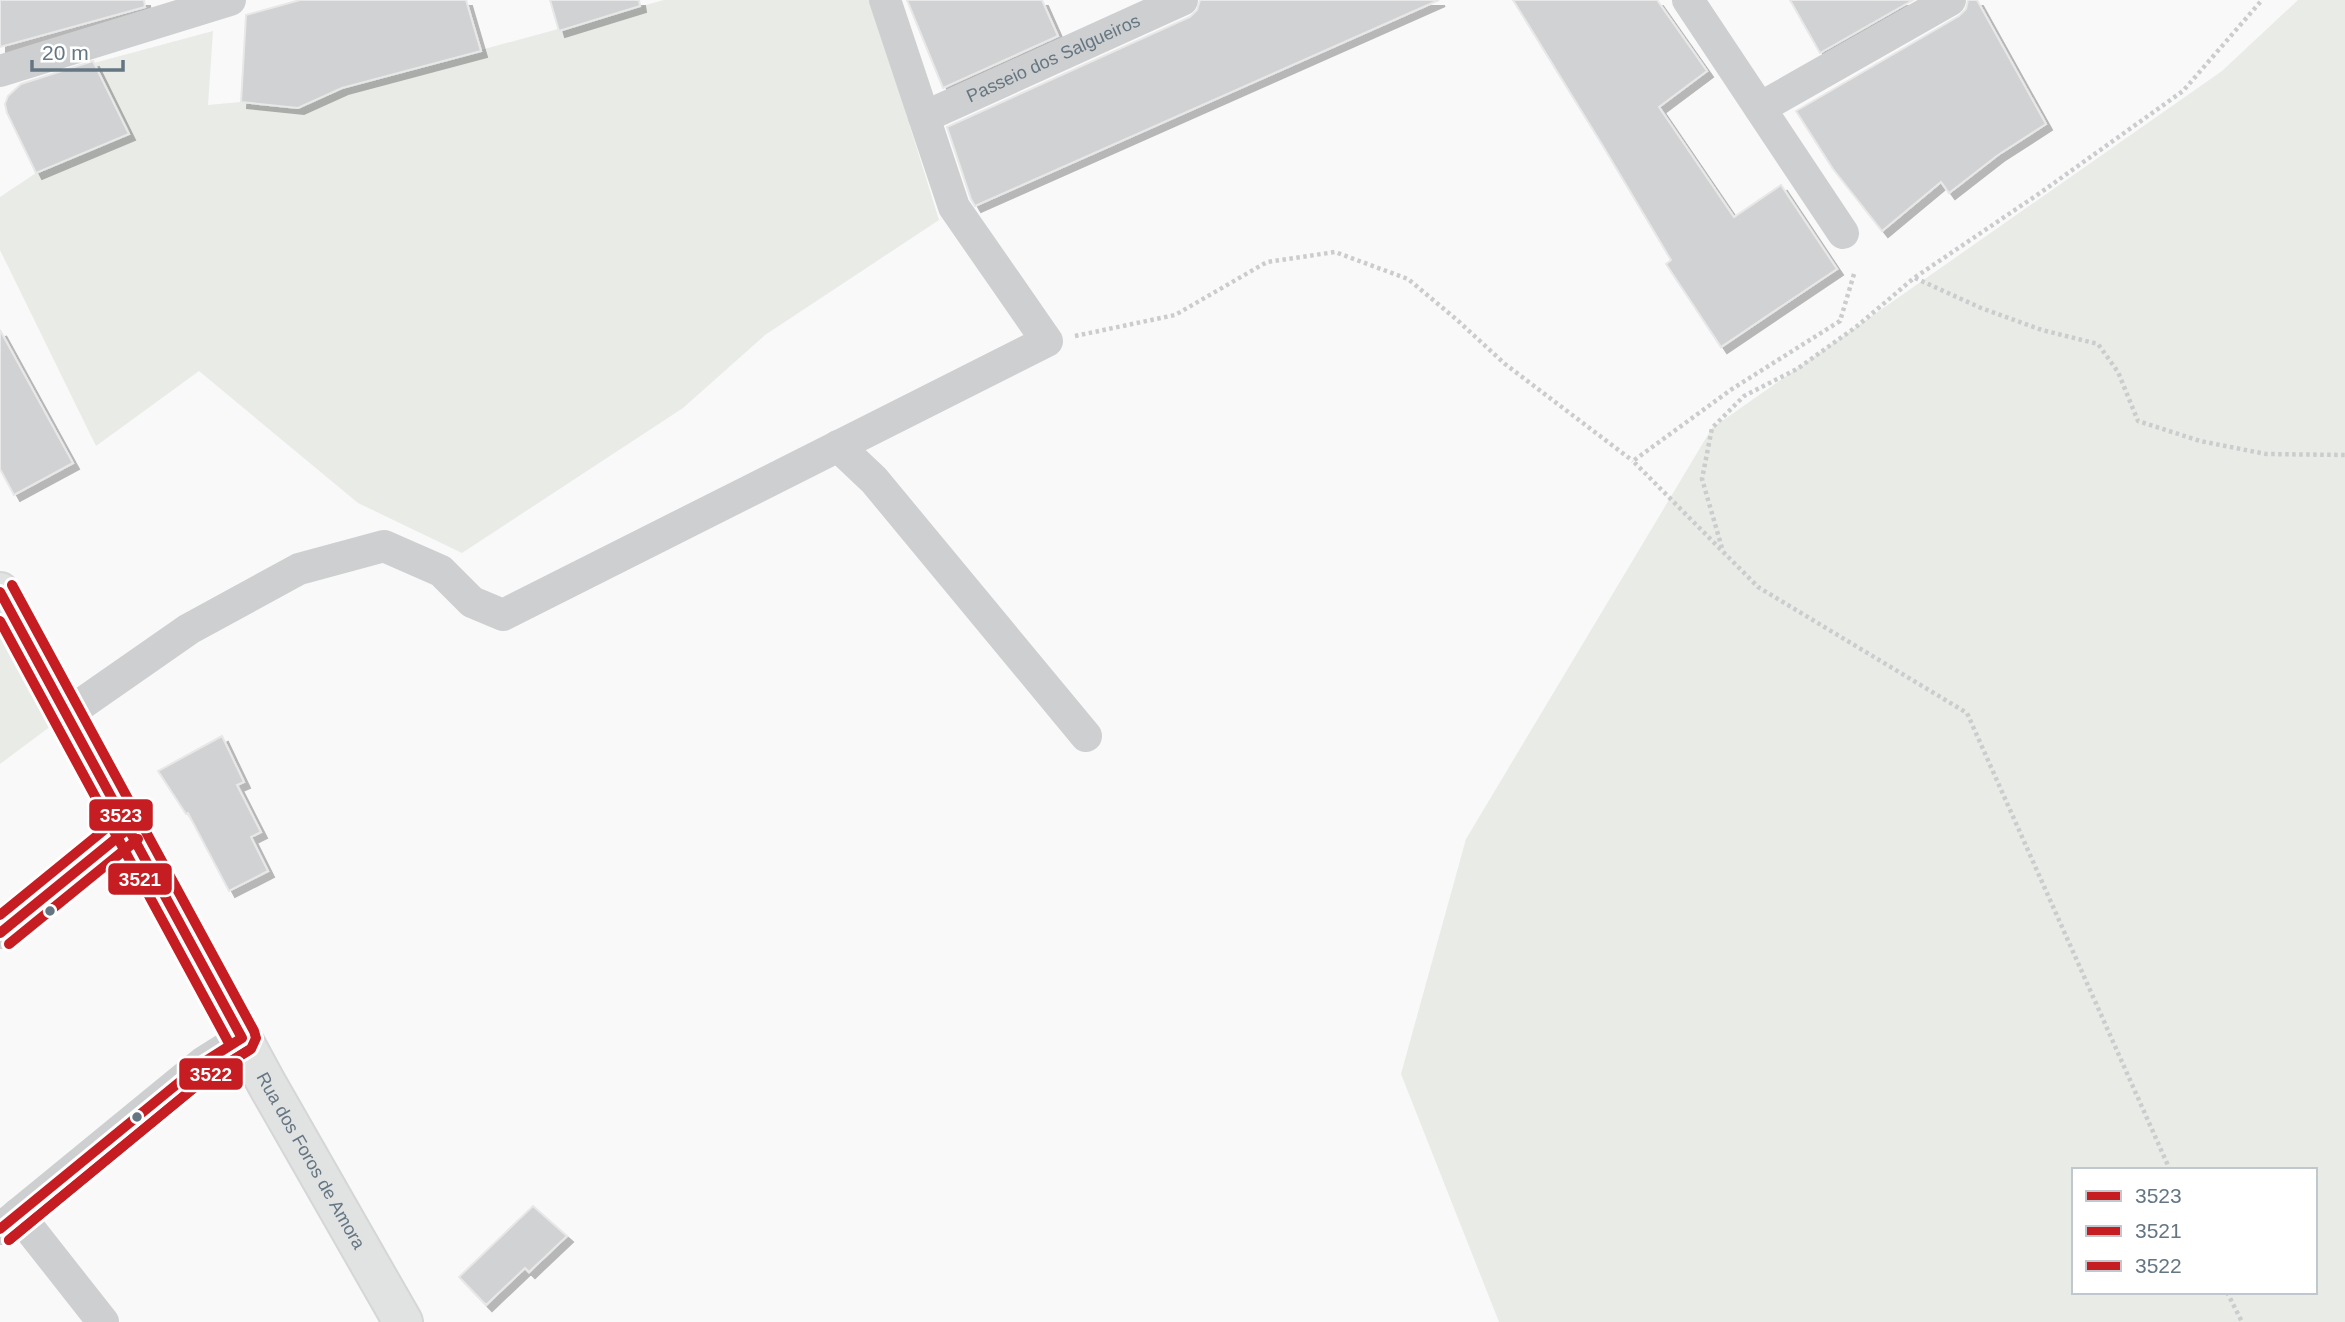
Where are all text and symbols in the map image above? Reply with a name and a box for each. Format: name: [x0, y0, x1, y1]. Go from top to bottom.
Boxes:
street label: Passeio dos Salgueiros: [963, 10, 1143, 106]
scale bar: [32, 28, 122, 72]
text: 20 m: [42, 41, 89, 64]
line badge: 3523: [88, 798, 154, 832]
text: 3523: [100, 805, 142, 826]
line badge: 3521: [107, 862, 173, 896]
text: 3521: [119, 869, 162, 890]
unlabelled marker: [43, 904, 57, 918]
line badge: 3522: [178, 1057, 244, 1091]
text: 3522: [190, 1064, 232, 1085]
street label: Rua dos Foros de Amora: [252, 1069, 370, 1253]
unlabelled marker: [130, 1110, 144, 1124]
legend: [2072, 1168, 2317, 1294]
text: 3523: [2135, 1184, 2182, 1207]
text: 3521: [2135, 1219, 2182, 1242]
text: 3522: [2135, 1254, 2182, 1277]

